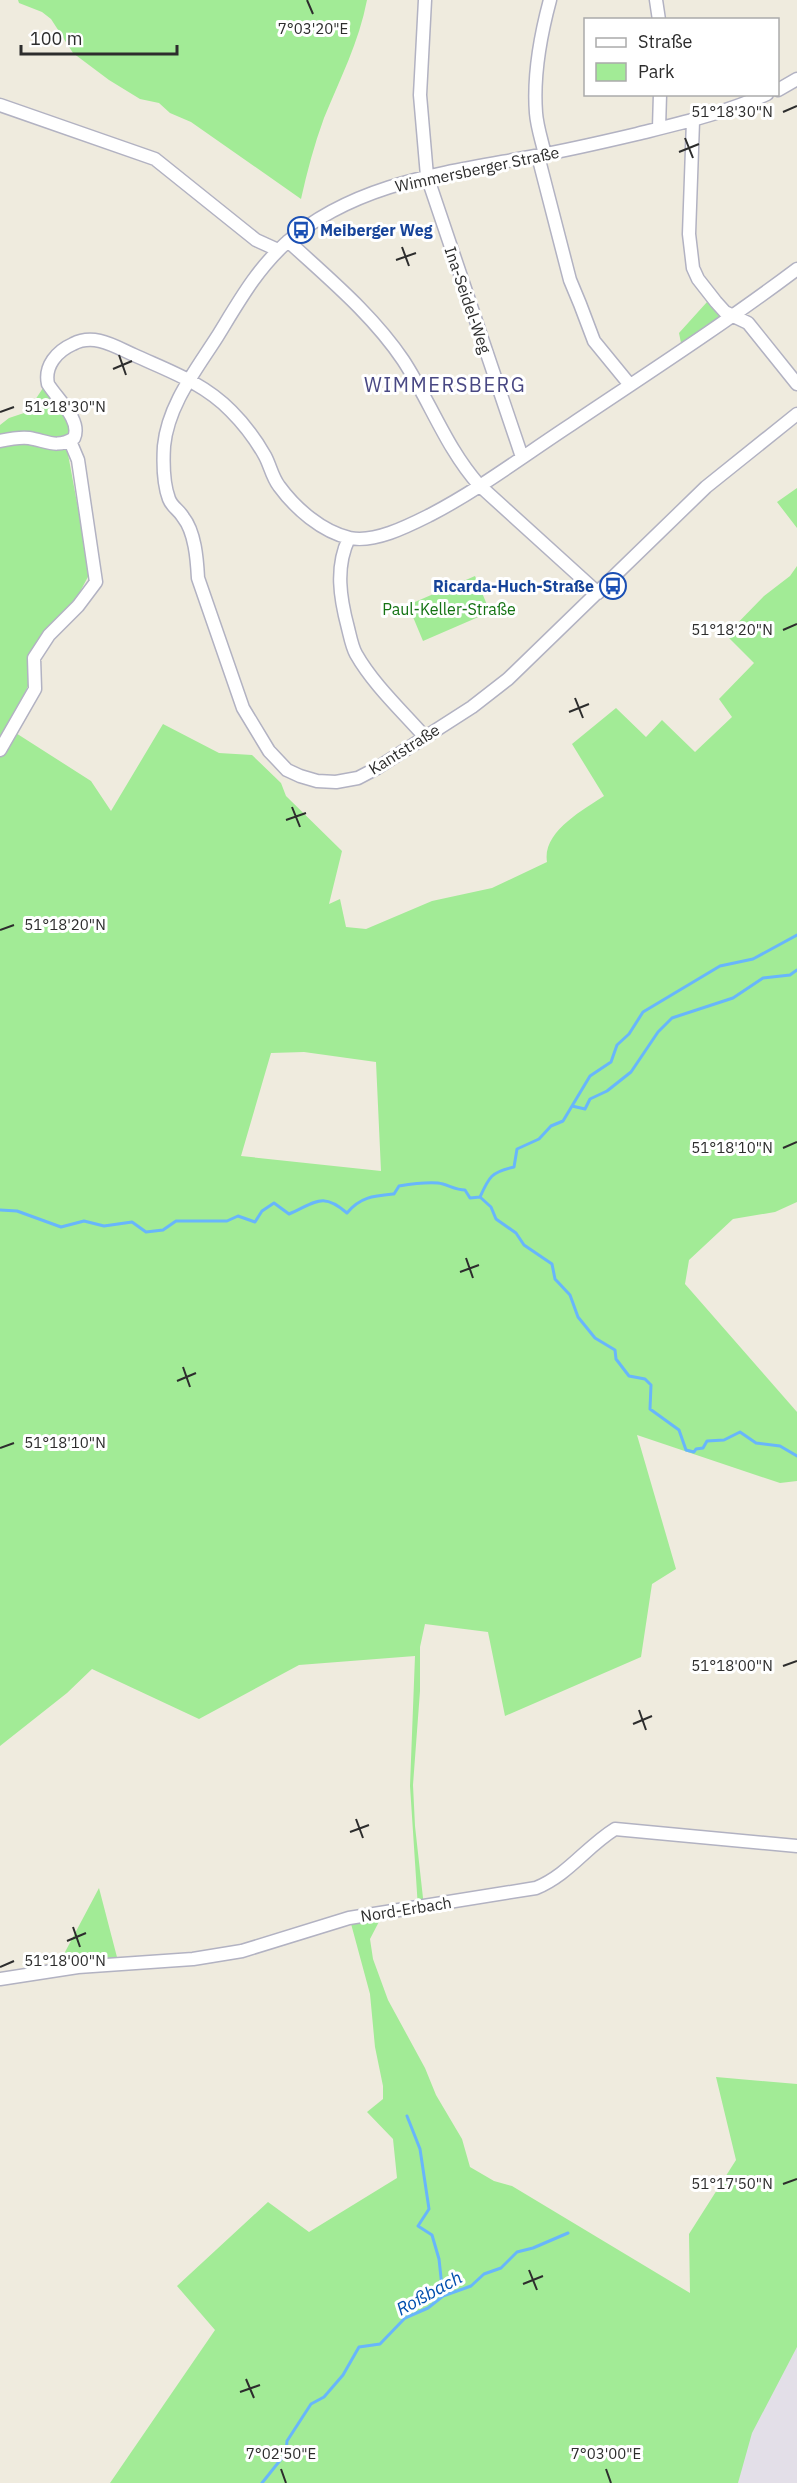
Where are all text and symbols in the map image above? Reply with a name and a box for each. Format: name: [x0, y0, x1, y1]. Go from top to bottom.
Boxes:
scale bar: [21, 18, 177, 56]
legend: [584, 18, 779, 96]
text: 7°03'20"E: [278, 19, 348, 38]
text: 100 m: [30, 27, 82, 50]
text: Straße: [638, 30, 692, 53]
text: Park: [638, 60, 675, 83]
text: 51°18'30"N: [691, 102, 773, 121]
street label: Wimmersberger Straße: [393, 142, 561, 196]
bus stop icon: Meiberger Weg: [286, 215, 316, 245]
place label: Meiberger Weg: [320, 220, 433, 240]
street label: Ina-Seidel-Weg: [440, 244, 496, 357]
district label: WIMMERSBERG: [364, 371, 526, 398]
text: 51°18'30"N: [24, 397, 106, 416]
bus stop icon: Ricarda-Huch-Straße: [598, 571, 628, 601]
place label: Ricarda-Huch-Straße: [433, 576, 594, 596]
park label: Paul-Keller-Straße: [382, 599, 516, 619]
text: 51°18'20"N: [691, 620, 773, 639]
street label: Kantstraße: [365, 719, 443, 779]
text: 51°18'20"N: [24, 915, 106, 934]
text: 51°18'10"N: [691, 1138, 773, 1157]
text: 51°18'10"N: [24, 1433, 106, 1452]
text: 51°18'00"N: [691, 1656, 773, 1675]
street label: Nord-Erbach: [359, 1892, 453, 1926]
text: 51°18'00"N: [24, 1951, 106, 1970]
text: 51°17'50"N: [691, 2174, 773, 2193]
water label: Roßbach: [392, 2266, 466, 2320]
text: 7°02'50"E: [246, 2444, 316, 2463]
text: 7°03'00"E: [571, 2444, 641, 2463]

